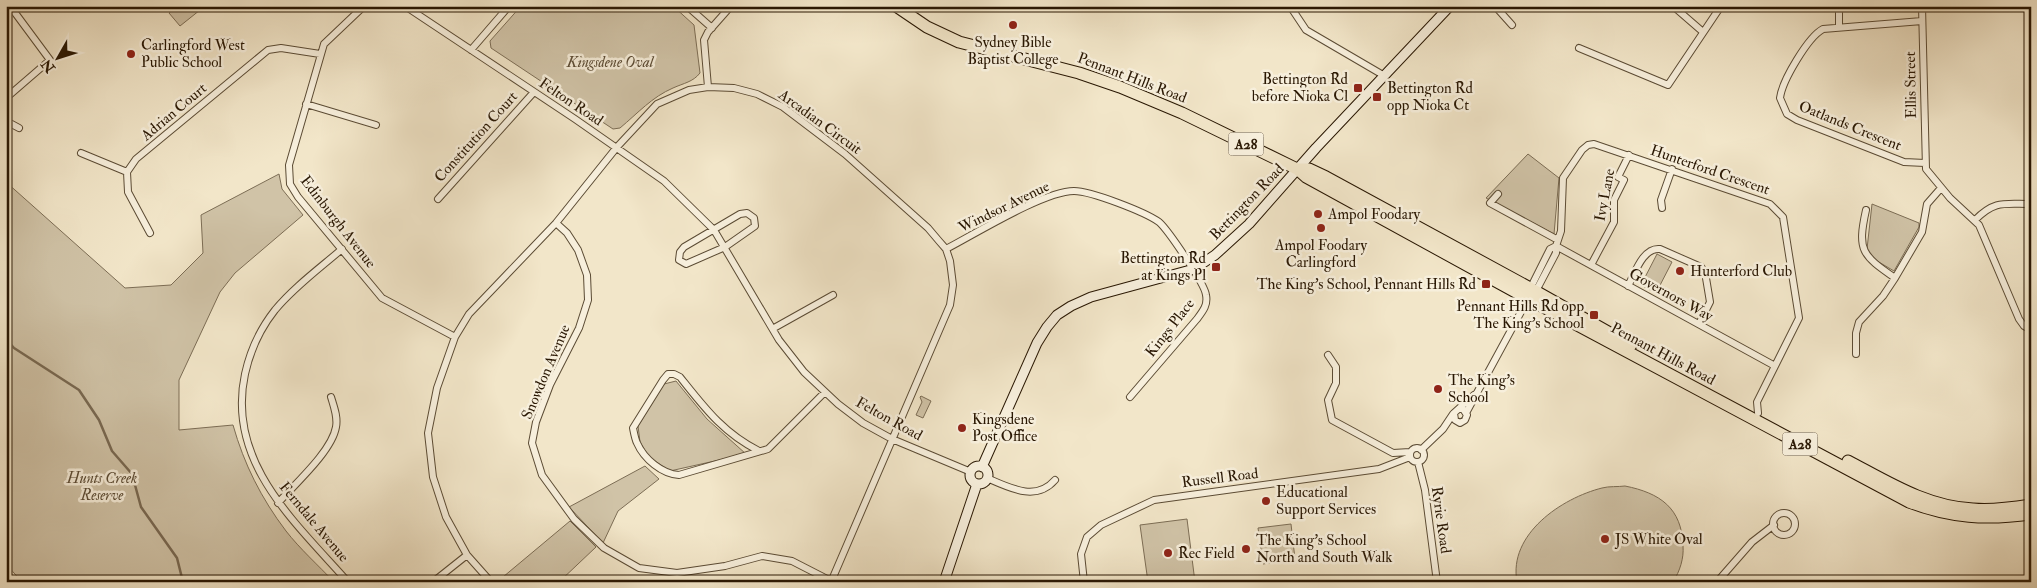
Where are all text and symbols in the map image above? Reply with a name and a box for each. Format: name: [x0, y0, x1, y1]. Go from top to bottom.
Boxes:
marker: Sydney Bible Baptist College: [1007, 19, 1019, 31]
north arrow: [32, 32, 82, 82]
place label: Sydney Bible Baptist College: [967, 33, 1059, 70]
place label: Carlingford West Public School: [141, 36, 245, 72]
marker: Carlingford West Public School: [125, 48, 137, 60]
street label: Pennant Hills Road: [1075, 48, 1190, 108]
street label: Ellis Street: [1901, 51, 1921, 119]
park label: Kingsdene Oval: [566, 53, 655, 72]
text: N: [37, 55, 59, 77]
place label: Bettington Rd before Nioka Cl: [1252, 70, 1349, 106]
street label: Felton Road: [535, 74, 607, 131]
street label: Adrian Court: [136, 79, 211, 146]
place label: Bettington Rd opp Nioka Ct: [1387, 79, 1473, 116]
marker: Bettington Rd before Nioka Cl: [1352, 82, 1364, 94]
street label: Arcadian Circuit: [774, 85, 866, 159]
street label: Constitution Court: [430, 88, 522, 186]
marker: Bettington Rd opp Nioka Ct: [1371, 91, 1383, 103]
street label: Oatlands Crescent: [1796, 97, 1904, 155]
road number: A28: [1228, 132, 1264, 156]
street label: Hunterford Crescent: [1648, 141, 1772, 199]
street label: Bettington Road: [1206, 159, 1289, 244]
street label: Ivy Lane: [1591, 167, 1619, 223]
street label: Edinburgh Avenue: [296, 172, 380, 272]
street label: Windsor Avenue: [955, 177, 1053, 238]
place label: Ampol Foodary: [1327, 205, 1420, 225]
marker: Ampol Foodary: [1312, 208, 1324, 220]
marker: Ampol Foodary Carlingford: [1315, 222, 1327, 234]
place label: Ampol Foodary Carlingford: [1274, 236, 1367, 272]
place label: Bettington Rd at Kings Pl: [1120, 249, 1207, 285]
marker: Bettington Rd at Kings Pl: [1210, 261, 1222, 273]
place label: Hunterford Club: [1690, 262, 1792, 281]
street label: Governors Way: [1626, 264, 1717, 326]
marker: Hunterford Club: [1674, 265, 1686, 277]
place label: The King's School, Pennant Hills Rd: [1256, 275, 1477, 294]
marker: The King's School, Pennant Hills Rd: [1480, 278, 1492, 290]
street label: Kings Place: [1141, 295, 1199, 361]
place label: Pennant Hills Rd opp The King's School: [1456, 297, 1584, 333]
marker: Pennant Hills Rd opp The King's School: [1588, 309, 1600, 321]
street label: Pennant Hills Road: [1608, 318, 1719, 390]
street label: Snowdon Avenue: [517, 322, 575, 422]
place label: The King's School: [1448, 371, 1515, 407]
marker: The King's School: [1432, 383, 1444, 395]
street label: Felton Road: [852, 393, 926, 445]
place label: Kingsdene Post Office: [972, 410, 1037, 446]
marker: Kingsdene Post Office: [956, 422, 968, 434]
road number: A28: [1782, 432, 1818, 456]
street label: Russell Road: [1181, 464, 1260, 492]
park label: Hunts Creek Reserve: [66, 469, 137, 505]
street label: Ferndale Avenue: [275, 478, 353, 566]
place label: Educational Support Services: [1276, 483, 1376, 520]
street label: Ryrie Road: [1427, 485, 1455, 555]
marker: Educational Support Services: [1260, 495, 1272, 507]
place label: JS White Oval: [1614, 530, 1703, 550]
place label: The King's School North and South Walk: [1256, 531, 1392, 567]
marker: JS White Oval: [1599, 533, 1611, 545]
marker: The King's School North and South Walk: [1240, 543, 1252, 555]
place label: Rec Field: [1178, 544, 1235, 563]
marker: Rec Field: [1162, 547, 1174, 559]

